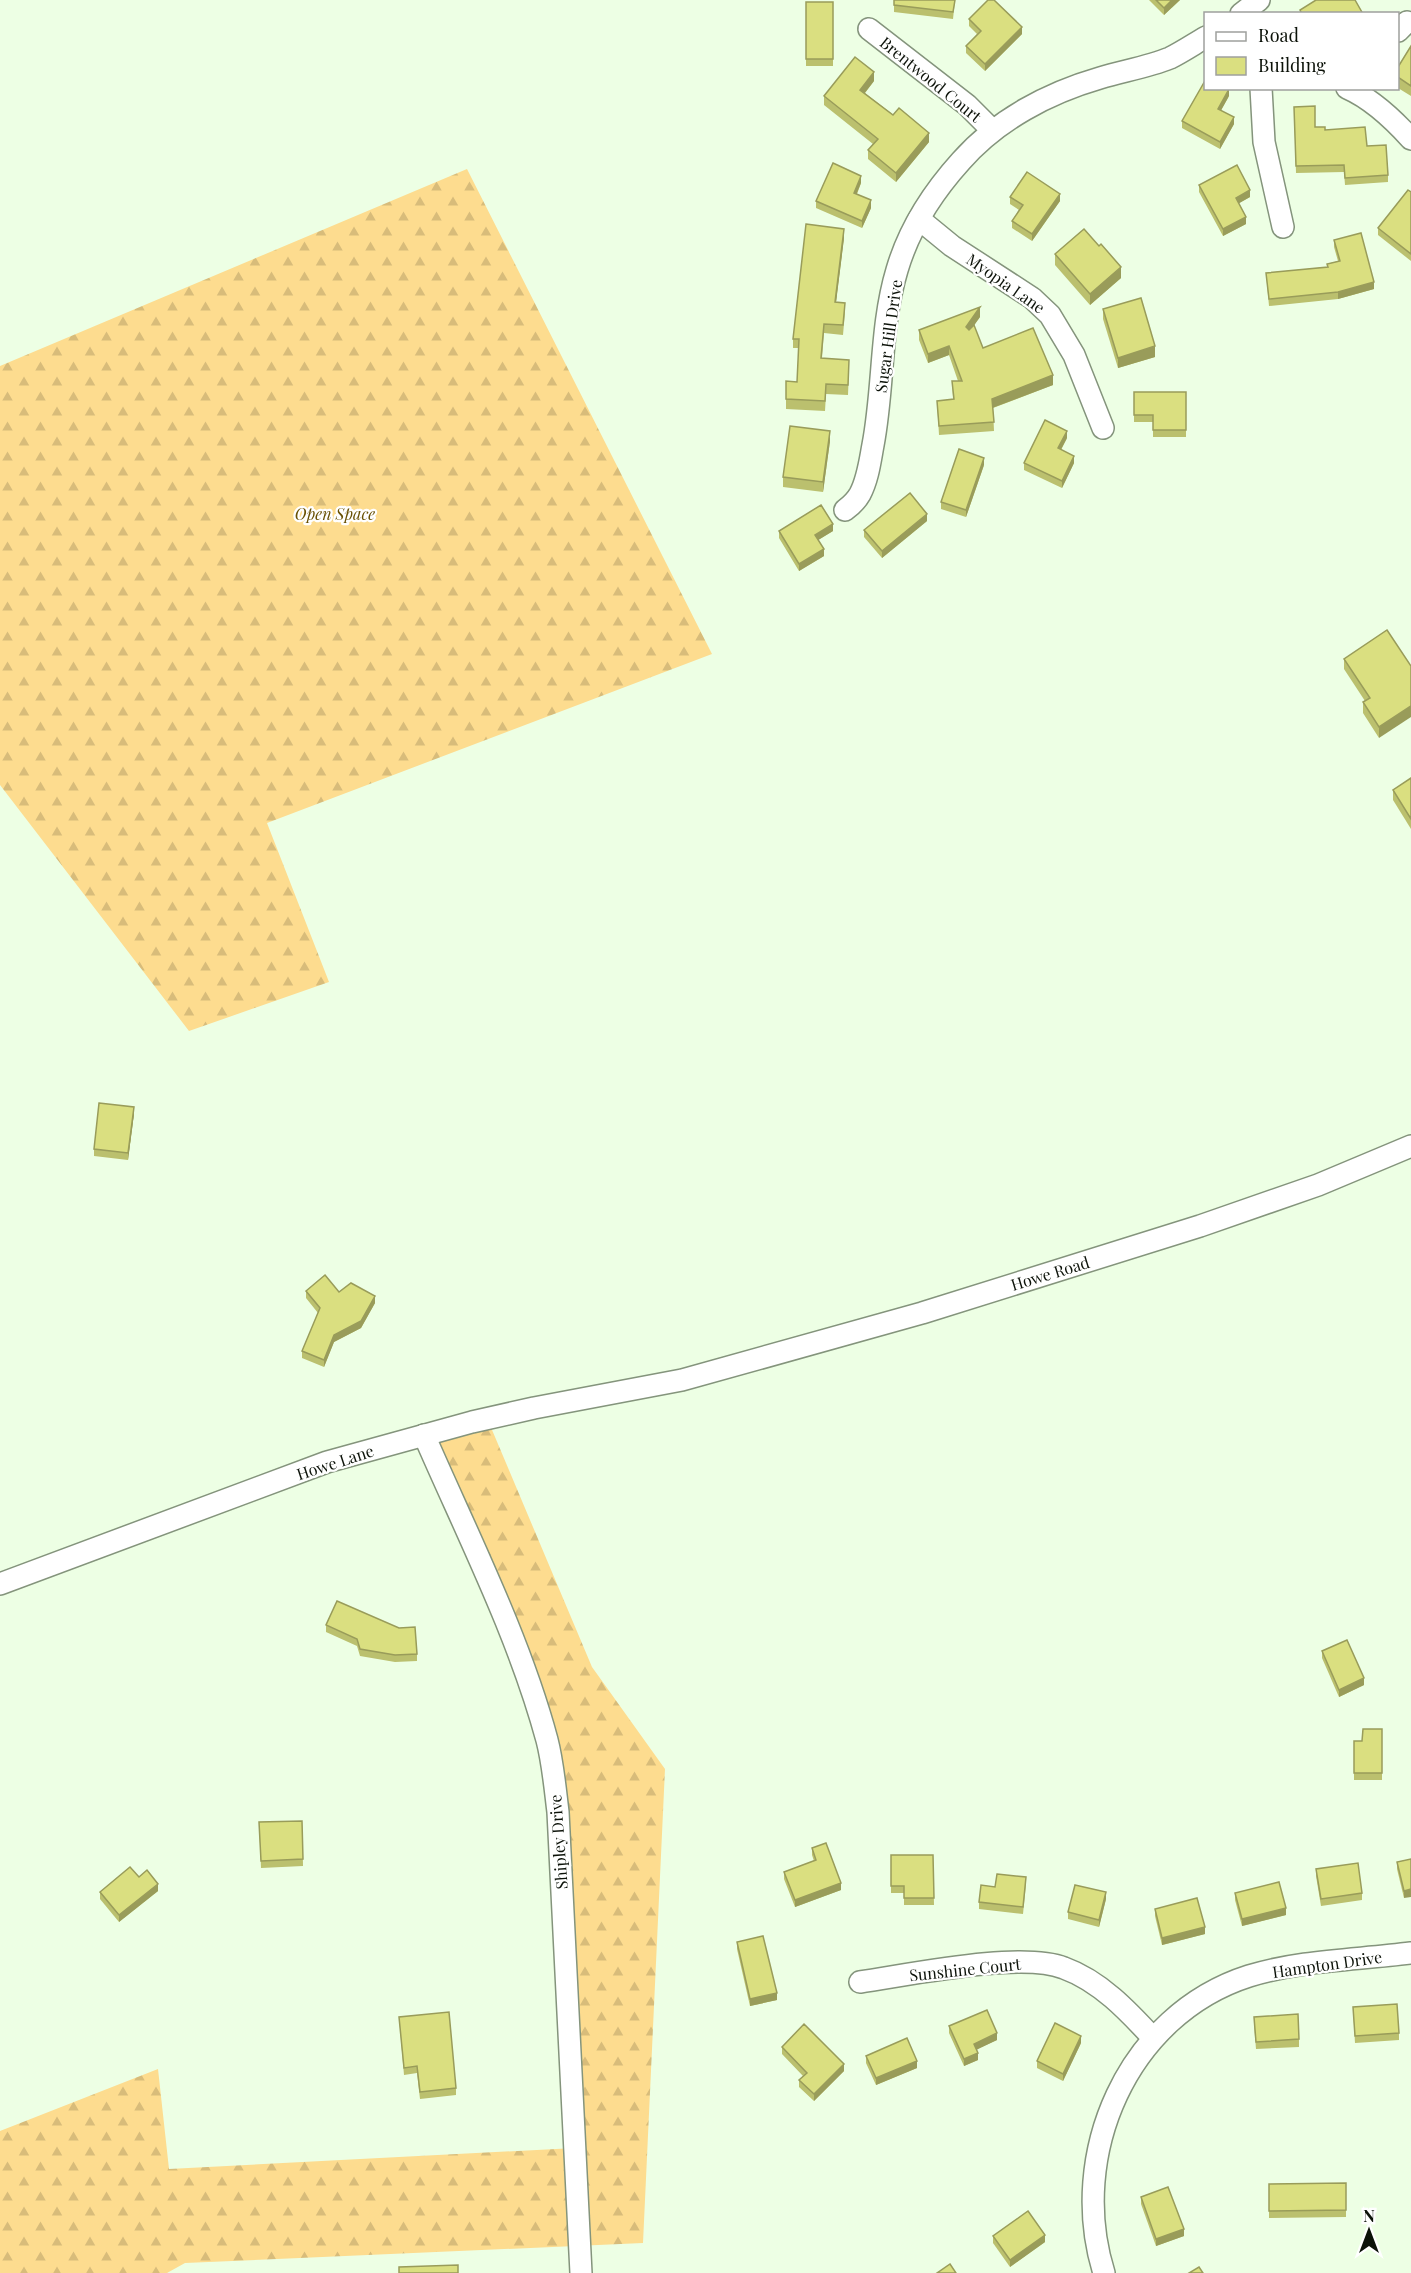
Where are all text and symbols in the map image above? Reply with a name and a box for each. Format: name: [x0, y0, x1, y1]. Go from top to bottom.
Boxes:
legend: [1204, 12, 1399, 90]
text: Road: [1258, 23, 1299, 47]
street label: Brentwood Court: [876, 32, 986, 127]
text: Building: [1258, 53, 1326, 77]
street label: Myopia Lane: [963, 248, 1049, 318]
street label: Sugar Hill Drive: [870, 278, 906, 394]
park label: Open Space: [295, 503, 375, 524]
street label: Howe Road: [1008, 1251, 1092, 1295]
street label: Howe Lane: [294, 1440, 376, 1484]
street label: Shipley Drive: [544, 1794, 572, 1890]
street label: Hampton Drive: [1271, 1946, 1383, 1982]
street label: Sunshine Court: [908, 1953, 1022, 1985]
north arrow: [1339, 2201, 1399, 2261]
text: N: [1363, 2205, 1375, 2226]

